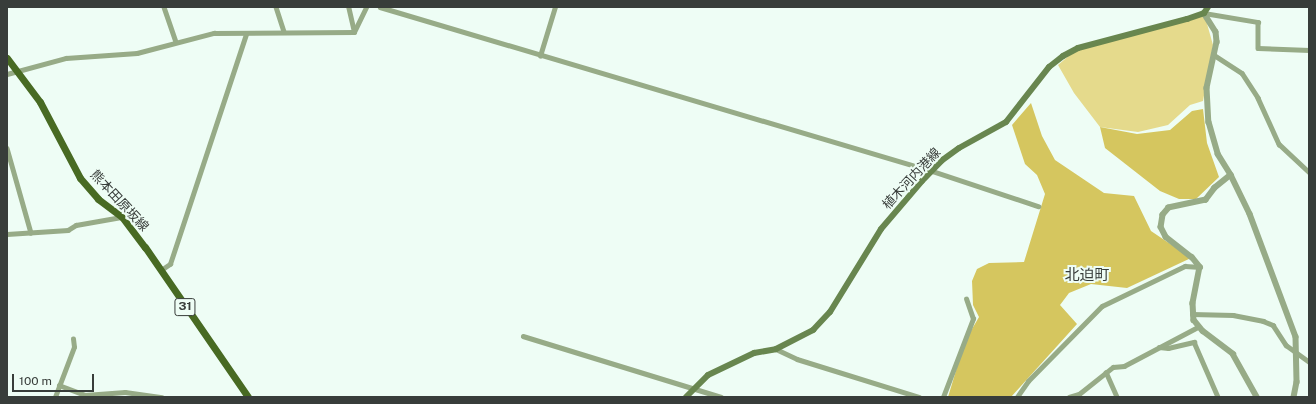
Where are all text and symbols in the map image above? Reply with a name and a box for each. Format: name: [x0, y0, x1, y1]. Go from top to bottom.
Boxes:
street label: 植木河内港線: [880, 145, 944, 213]
street label: 熊本田原坂線: [87, 167, 151, 235]
district label: 北迫町: [1065, 266, 1109, 284]
road number: 31: [174, 297, 196, 317]
scale bar: [14, 366, 96, 392]
text: 100 m: [19, 374, 52, 388]

